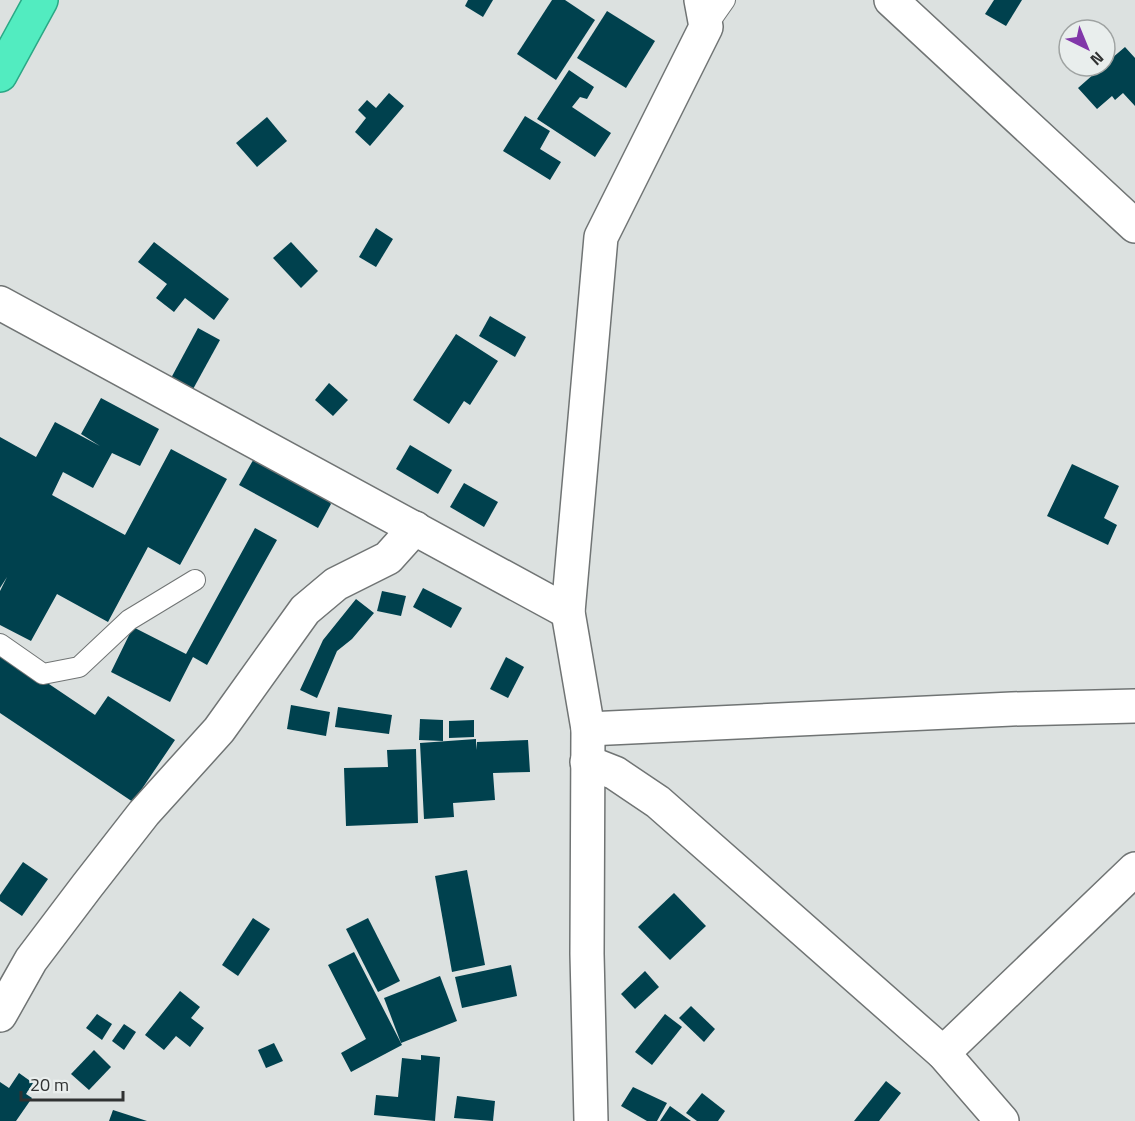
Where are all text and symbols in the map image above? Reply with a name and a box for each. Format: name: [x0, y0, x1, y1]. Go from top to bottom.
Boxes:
north arrow: [1057, 18, 1117, 78]
text: N: [1085, 46, 1109, 72]
scale bar: [21, 1064, 123, 1102]
text: 20 m: [30, 1071, 69, 1098]

